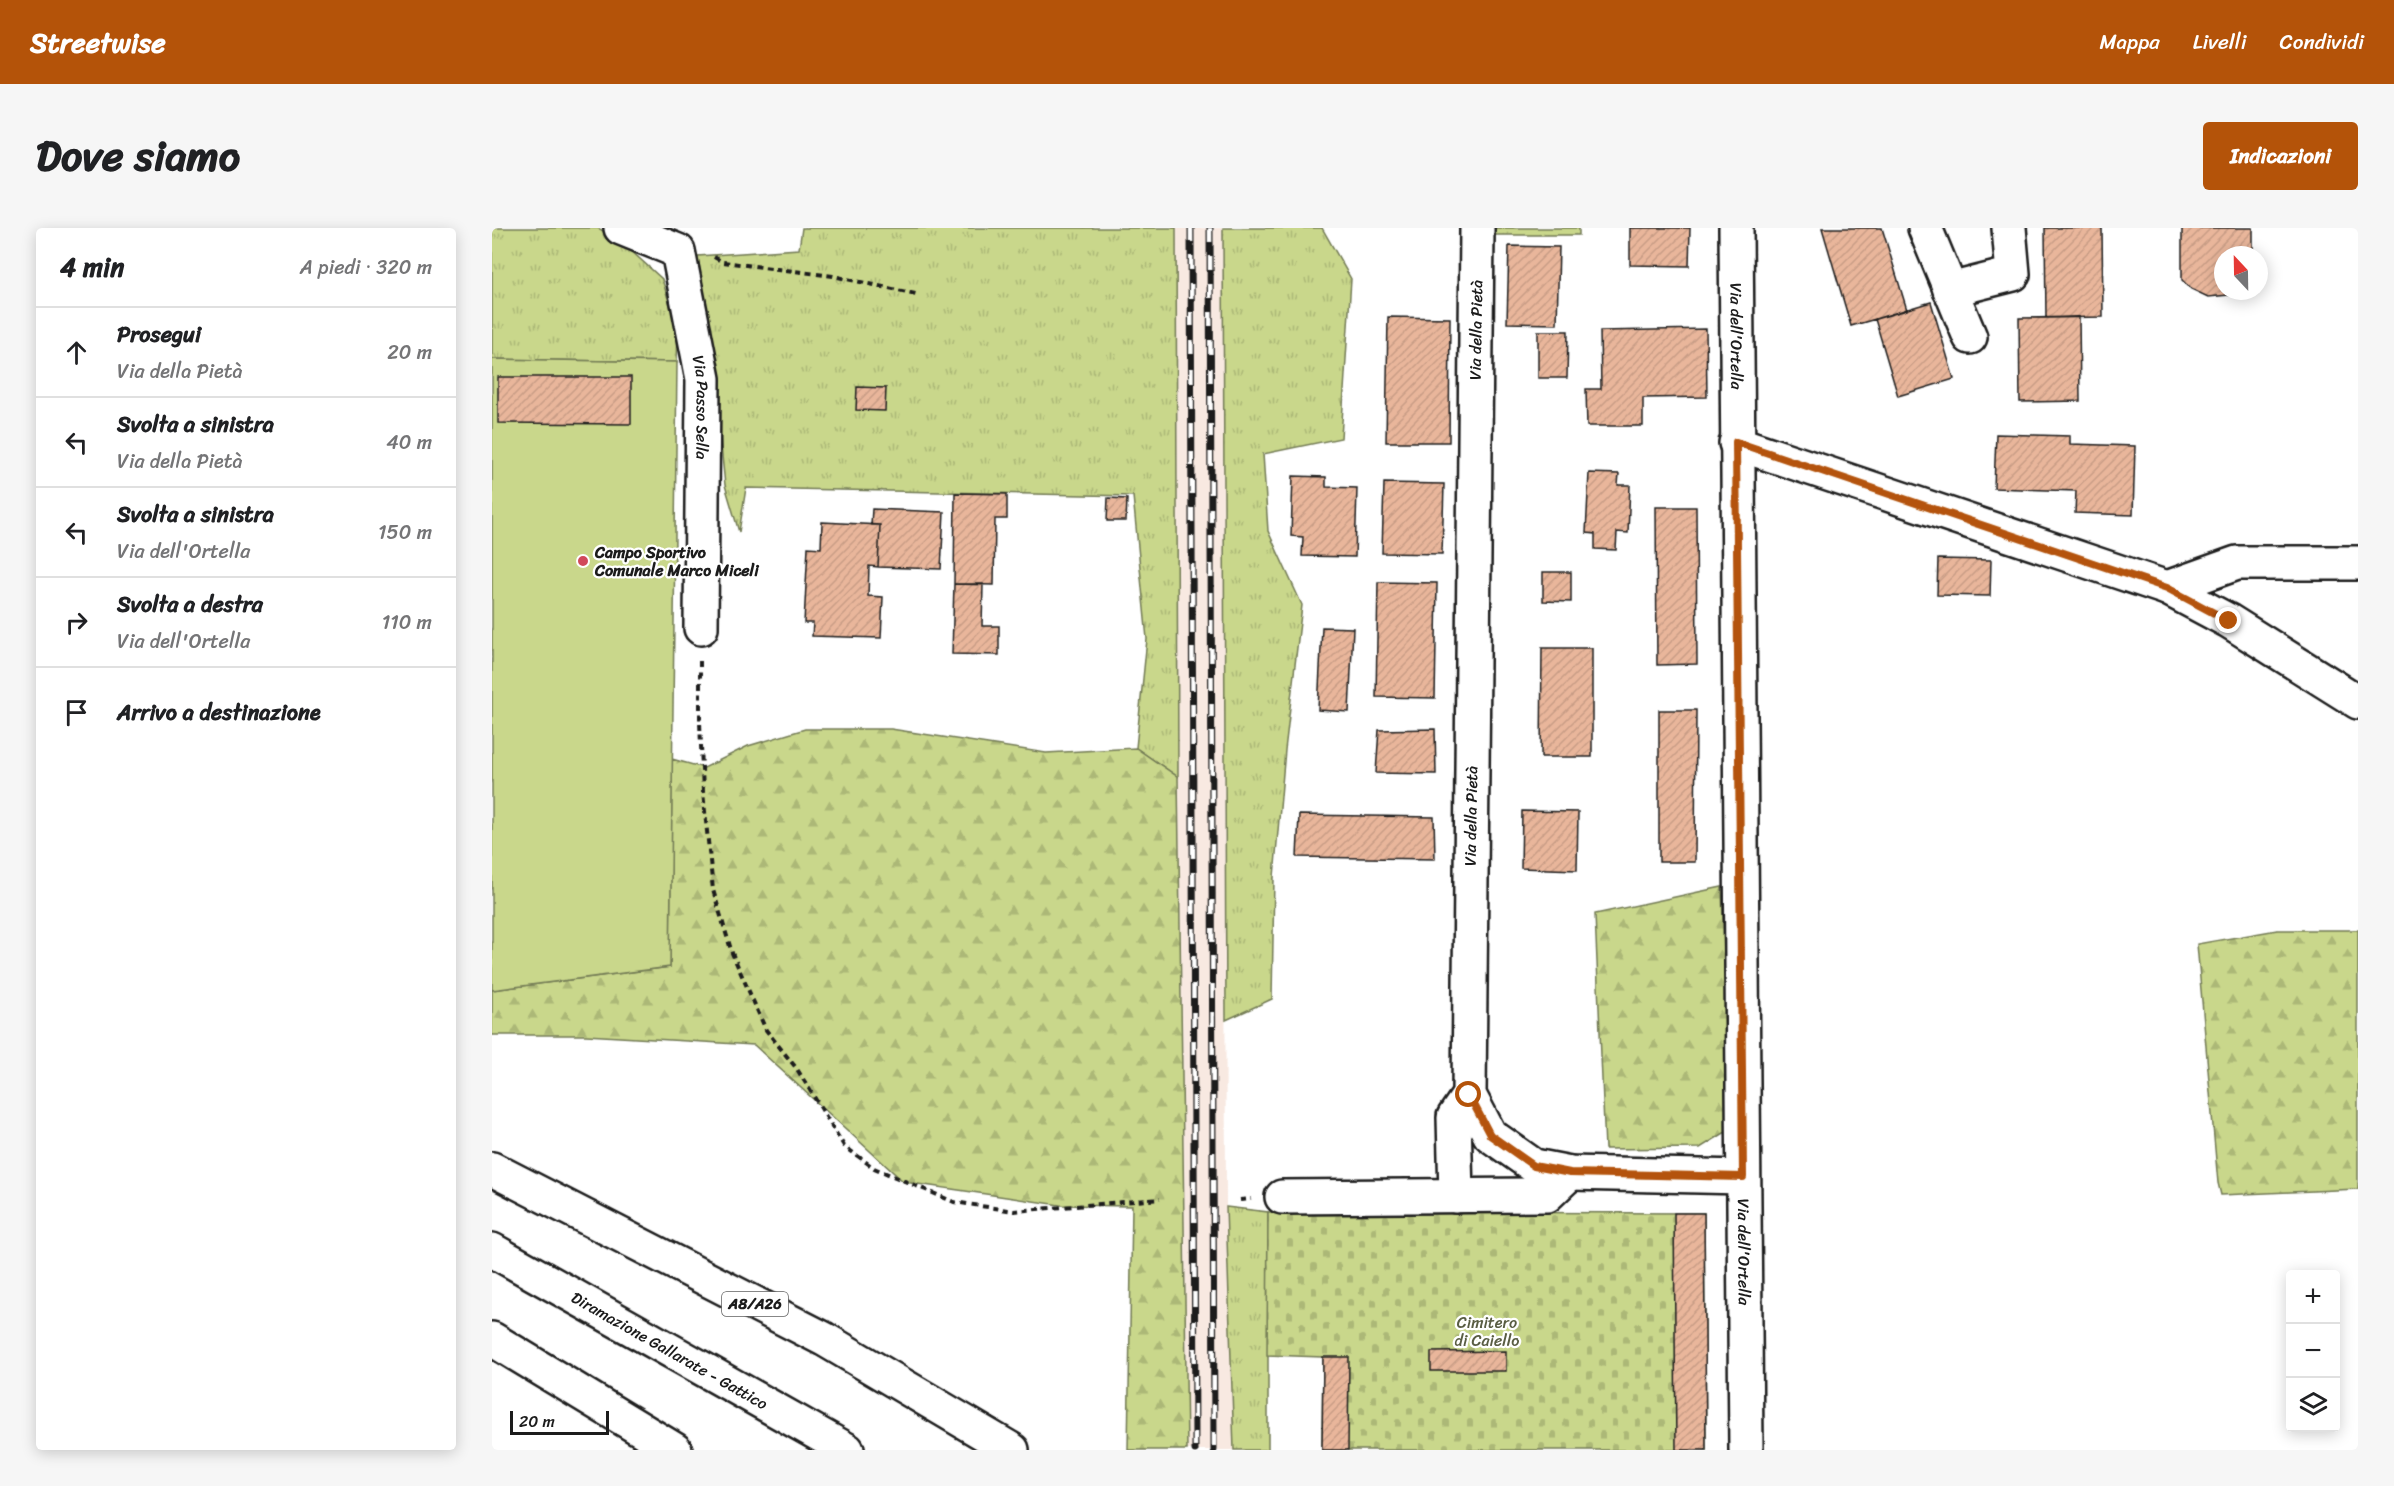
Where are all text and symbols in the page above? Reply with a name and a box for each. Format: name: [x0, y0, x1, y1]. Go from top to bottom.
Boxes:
text: Streetwise: [30, 18, 166, 67]
text: Mappa: [2099, 23, 2160, 61]
text: Livelli: [2193, 23, 2247, 61]
text: Condividi: [2280, 23, 2364, 61]
text: Dove siamo: [36, 119, 240, 193]
button: Indicazioni: [2203, 122, 2358, 190]
text: 4 min: [60, 244, 124, 290]
north arrow: [2214, 246, 2268, 300]
text: A piedi · 320 m: [300, 250, 432, 285]
street label: Via della Pietà: [1461, 280, 1491, 380]
street label: Via dell'Ortella: [1722, 282, 1752, 390]
text: Prosegui: [117, 315, 201, 354]
text: 20 m: [387, 335, 432, 370]
icon: ahead: [60, 336, 93, 369]
street label: Via Passo Sella: [684, 352, 718, 460]
text: Via della Pietà: [117, 354, 243, 389]
text: Svolta a sinistra: [117, 405, 274, 444]
text: 40 m: [386, 425, 432, 460]
icon: left: [60, 426, 93, 459]
text: Via della Pietà: [117, 444, 243, 479]
text: Svolta a sinistra: [117, 495, 274, 534]
text: 150 m: [378, 515, 432, 550]
icon: left: [60, 516, 93, 549]
text: Via dell'Ortella: [117, 534, 250, 569]
place label: Campo Sportivo Comunale Marco Miceli: [594, 538, 759, 585]
marker: Campo Sportivo Comunale Marco Miceli: [576, 554, 590, 568]
text: Svolta a destra: [117, 585, 263, 624]
text: 110 m: [382, 605, 432, 640]
icon: right: [60, 606, 93, 639]
route end: [2215, 607, 2241, 633]
text: Via dell'Ortella: [117, 624, 250, 659]
text: Arrivo a destinazione: [117, 693, 321, 732]
icon: arrive: [60, 696, 93, 729]
street label: Via della Pietà: [1456, 766, 1486, 866]
route start: [1455, 1081, 1481, 1107]
street label: Via dell'Ortella: [1729, 1198, 1759, 1306]
map controls: [2286, 1270, 2340, 1432]
button: +: [2286, 1270, 2340, 1324]
street label: Diramazione Gallarate - Gattico: [566, 1283, 774, 1417]
road number: A8/A26: [722, 1292, 788, 1316]
park label: Cimitero di Caiello: [1455, 1308, 1519, 1355]
button: −: [2286, 1324, 2340, 1378]
button: layers: [2286, 1378, 2340, 1432]
text: 20 m: [519, 1407, 555, 1436]
scale bar: [510, 1408, 609, 1436]

